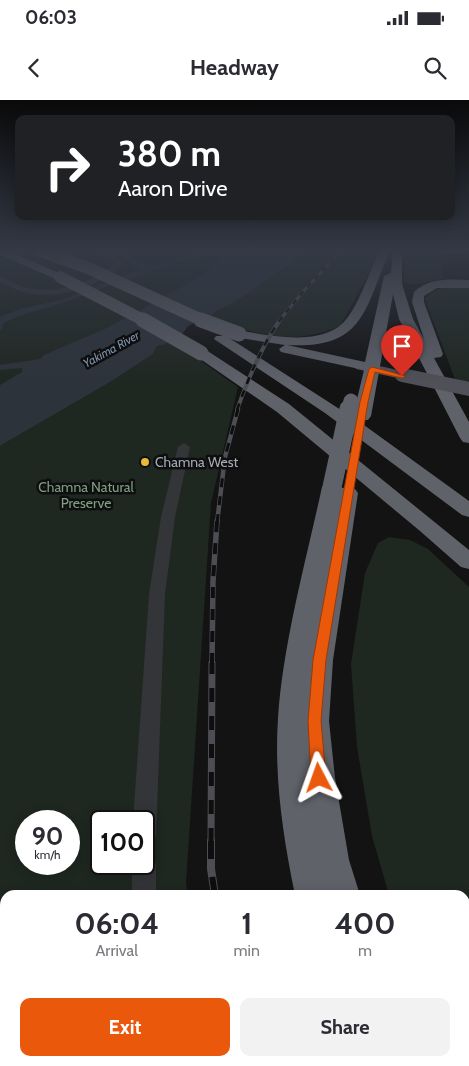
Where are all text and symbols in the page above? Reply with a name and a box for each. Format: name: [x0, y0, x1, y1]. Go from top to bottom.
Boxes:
text: 06:03: [25, 6, 77, 29]
icon: back: [20, 54, 48, 82]
text: Headway: [190, 54, 279, 81]
icon: search: [421, 54, 449, 82]
text: 380 m: [118, 132, 221, 175]
icon: right: [35, 135, 100, 200]
text: Aaron Drive: [118, 175, 227, 202]
pin: [381, 325, 423, 376]
water label: Yakima River: [80, 327, 143, 371]
icon: arrive: [388, 332, 416, 360]
place label: Chamna West: [155, 453, 239, 471]
marker: Chamna West: [139, 456, 151, 468]
park label: Chamna Natural Preserve: [38, 478, 134, 512]
position arrow: [292, 751, 344, 803]
speed limit sign: 100: [90, 810, 155, 875]
text: 90: [32, 821, 63, 851]
text: km/h: [34, 847, 61, 862]
text: 06:04: [75, 905, 159, 942]
text: 1: [241, 905, 252, 942]
text: 400: [334, 905, 395, 942]
text: Arrival: [95, 941, 138, 960]
text: min: [234, 941, 260, 960]
text: m: [358, 941, 372, 960]
button: Exit: [20, 998, 230, 1056]
button: Share: [240, 998, 450, 1056]

